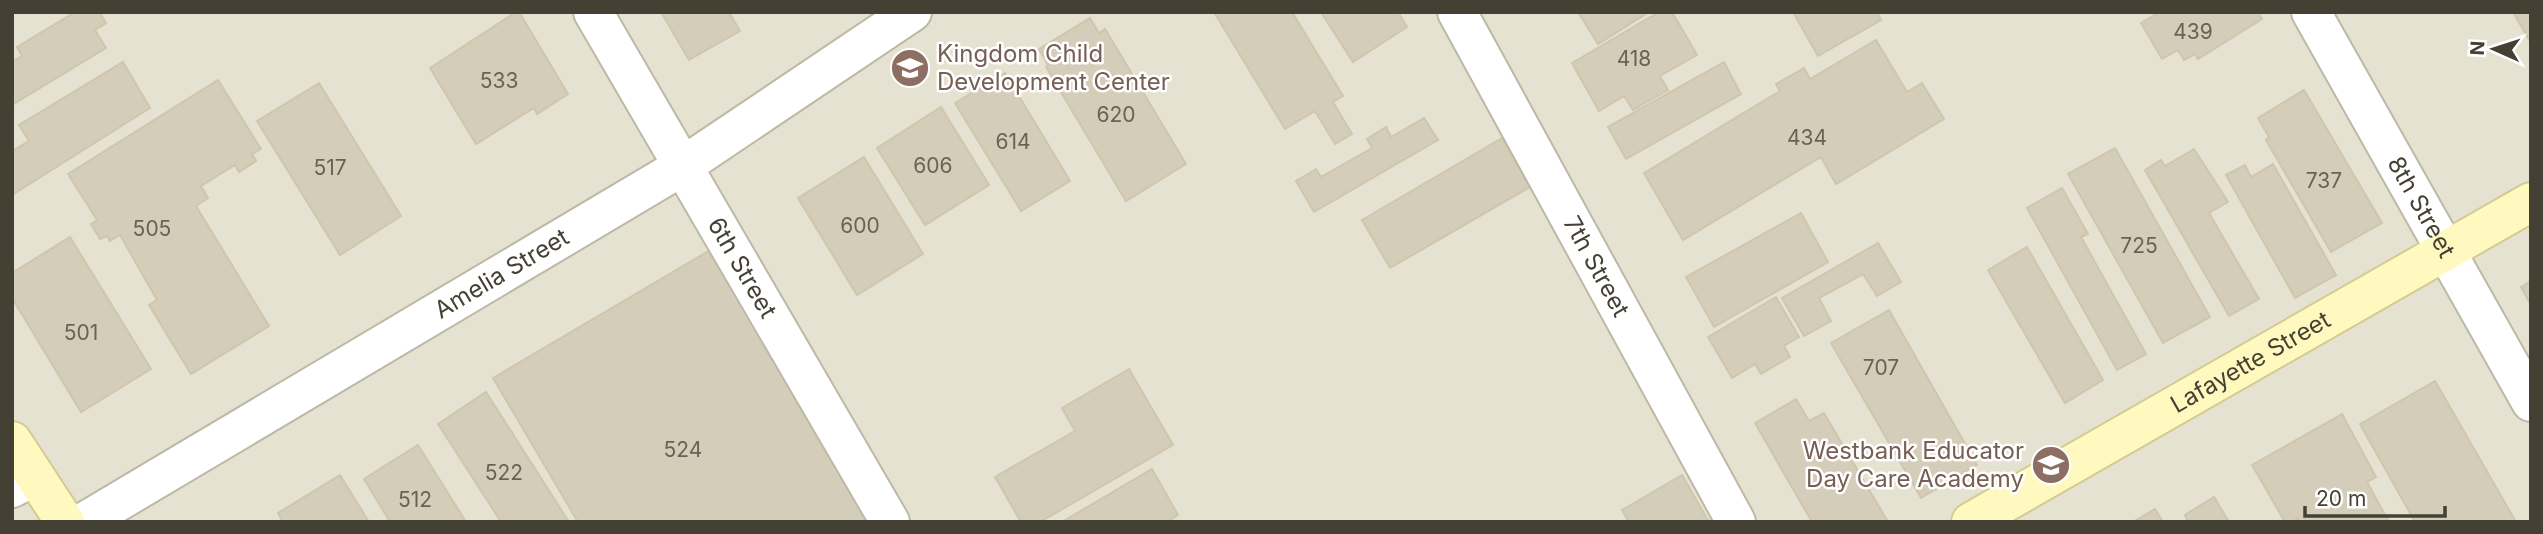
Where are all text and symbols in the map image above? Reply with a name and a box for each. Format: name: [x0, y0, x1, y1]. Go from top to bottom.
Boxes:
north arrow: [2459, 14, 2529, 84]
house number: 439: [2173, 19, 2213, 44]
place label: Kingdom Child Development Center: [937, 39, 1170, 96]
text: N: [2466, 40, 2489, 56]
house number: 418: [1617, 46, 1651, 71]
school or university icon: Kingdom Child Development Center: [889, 47, 931, 89]
house number: 533: [480, 68, 518, 93]
house number: 620: [1096, 102, 1136, 127]
house number: 434: [1787, 125, 1827, 150]
house number: 614: [995, 129, 1031, 154]
street label: 8th Street: [2381, 151, 2462, 263]
house number: 606: [913, 153, 953, 178]
house number: 517: [313, 155, 347, 180]
house number: 737: [2306, 168, 2342, 193]
street label: 7th Street: [1557, 211, 1636, 322]
street label: 6th Street: [702, 212, 783, 323]
house number: 600: [840, 213, 880, 238]
house number: 505: [133, 216, 171, 241]
street label: Amelia Street: [429, 222, 574, 324]
house number: 725: [2120, 233, 2158, 258]
street label: Lafayette Street: [2165, 305, 2335, 419]
house number: 501: [64, 320, 98, 345]
house number: 707: [1863, 355, 1899, 380]
place label: Westbank Educator Day Care Academy: [1803, 436, 2024, 493]
house number: 524: [664, 437, 702, 462]
school or university icon: Westbank Educator Day Care Academy: [2030, 444, 2072, 486]
house number: 522: [485, 460, 523, 485]
scale bar: [2305, 475, 2445, 518]
text: 20 m: [2316, 486, 2366, 511]
house number: 512: [398, 487, 432, 512]

